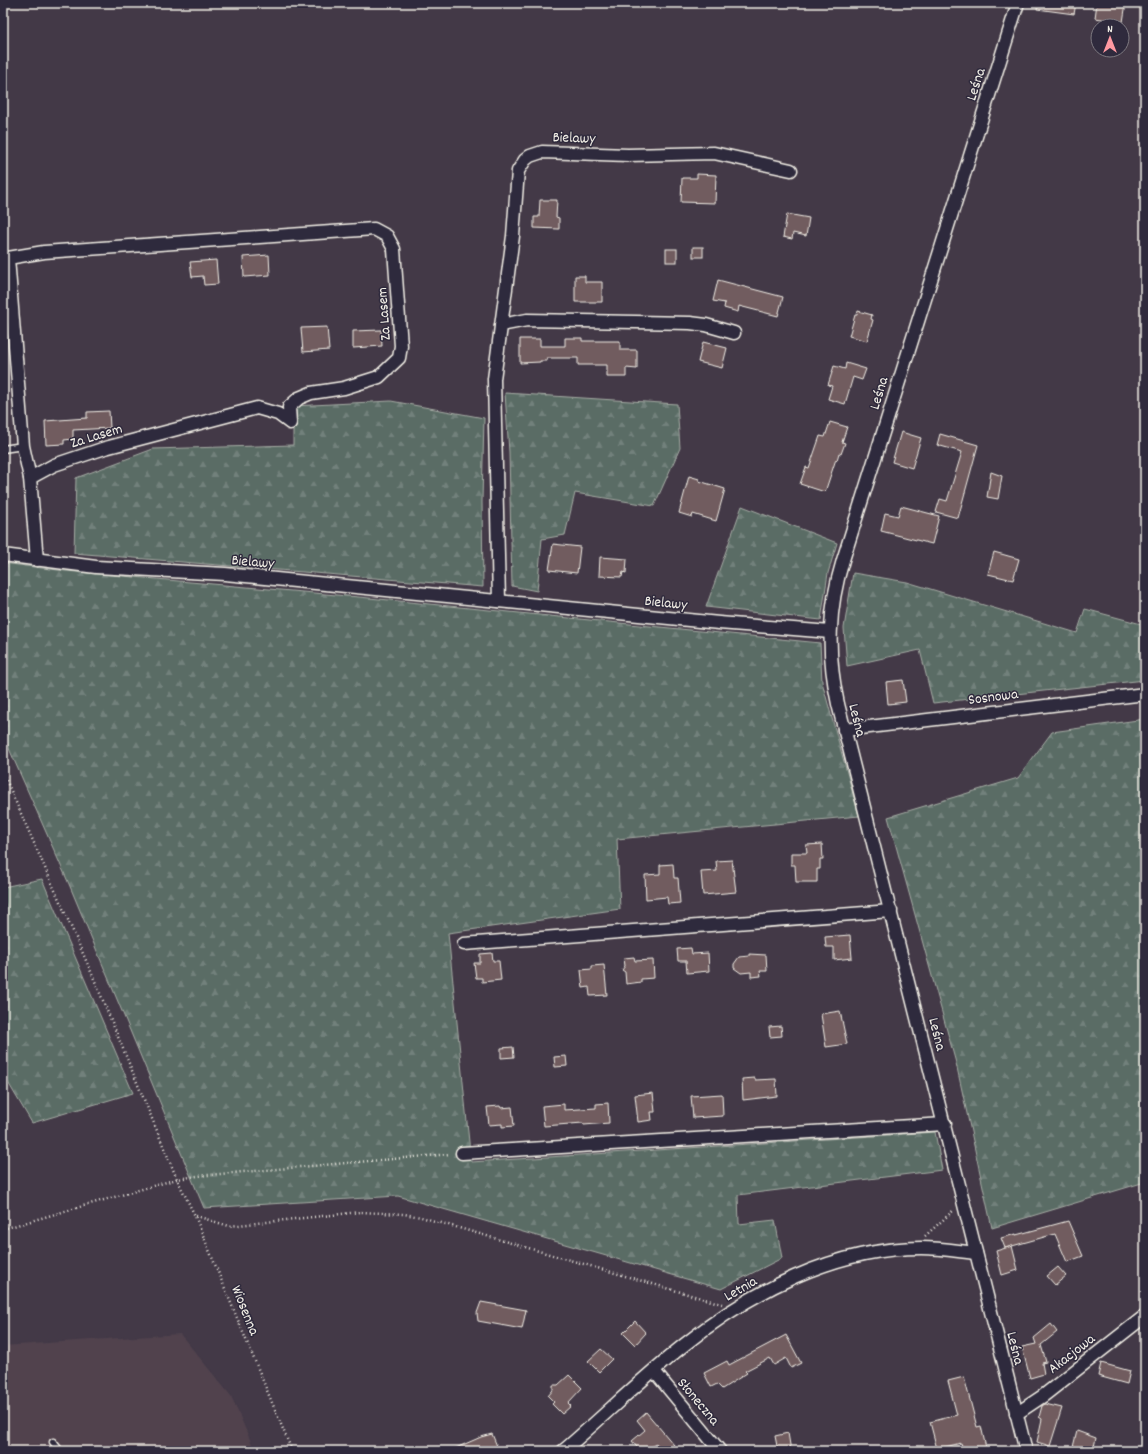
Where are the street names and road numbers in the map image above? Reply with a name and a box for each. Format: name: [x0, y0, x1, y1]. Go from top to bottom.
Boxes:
street label: Leśna: [961, 65, 993, 104]
street label: Bielawy: [552, 127, 597, 151]
street label: Za Lasem: [372, 286, 398, 341]
street label: Leśna: [865, 374, 896, 413]
street label: Za Lasem: [68, 419, 125, 455]
street label: Bielawy: [231, 550, 276, 576]
street label: Bielawy: [643, 591, 689, 617]
street label: Sosnowa: [967, 684, 1020, 712]
street label: Leśna: [841, 702, 871, 740]
street label: Leśna: [921, 1016, 951, 1054]
street label: Letnia: [720, 1271, 762, 1308]
street label: Wiosenna: [224, 1283, 264, 1340]
street label: Akacjowa: [1044, 1328, 1101, 1380]
street label: Leśna: [999, 1330, 1029, 1368]
street label: Słoneczna: [671, 1374, 725, 1432]

